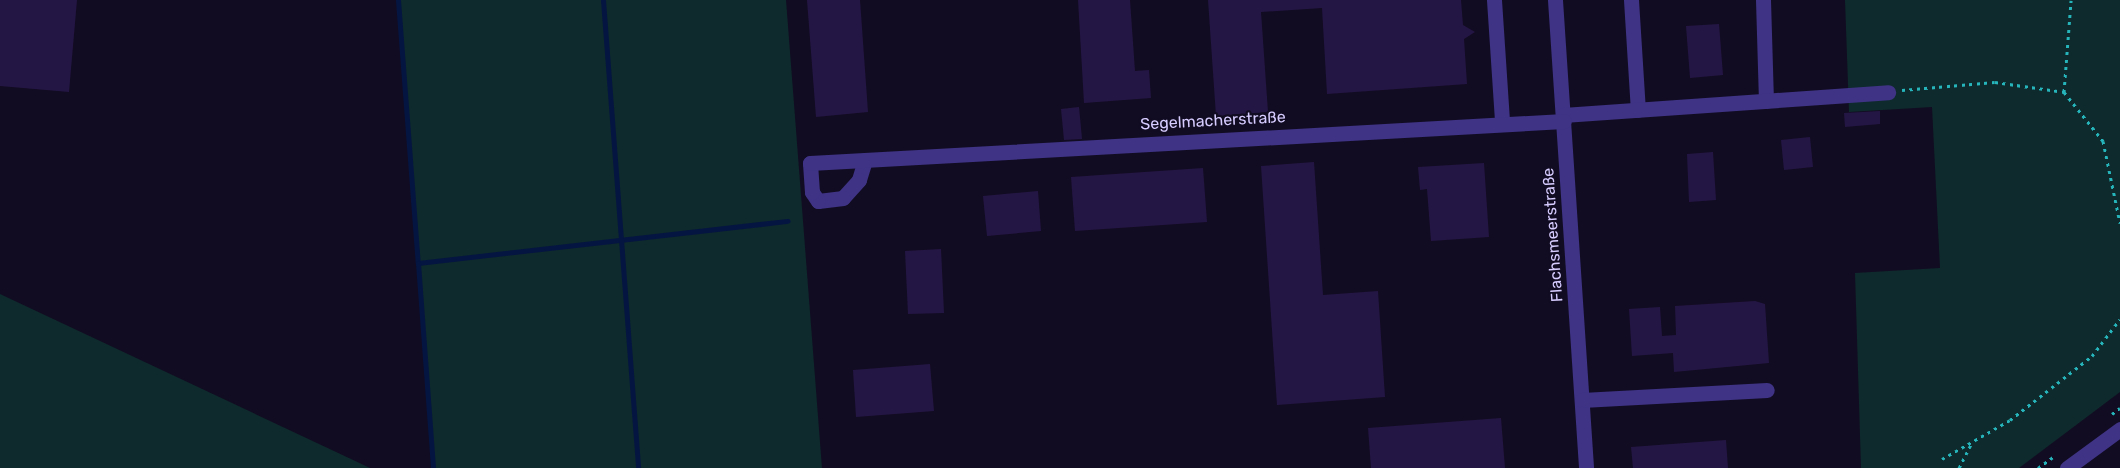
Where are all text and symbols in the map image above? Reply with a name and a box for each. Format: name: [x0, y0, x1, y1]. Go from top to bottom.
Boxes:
street label: Segelmacherstraße: [1140, 108, 1286, 134]
street label: Flachsmeerstraße: [1539, 167, 1567, 303]

